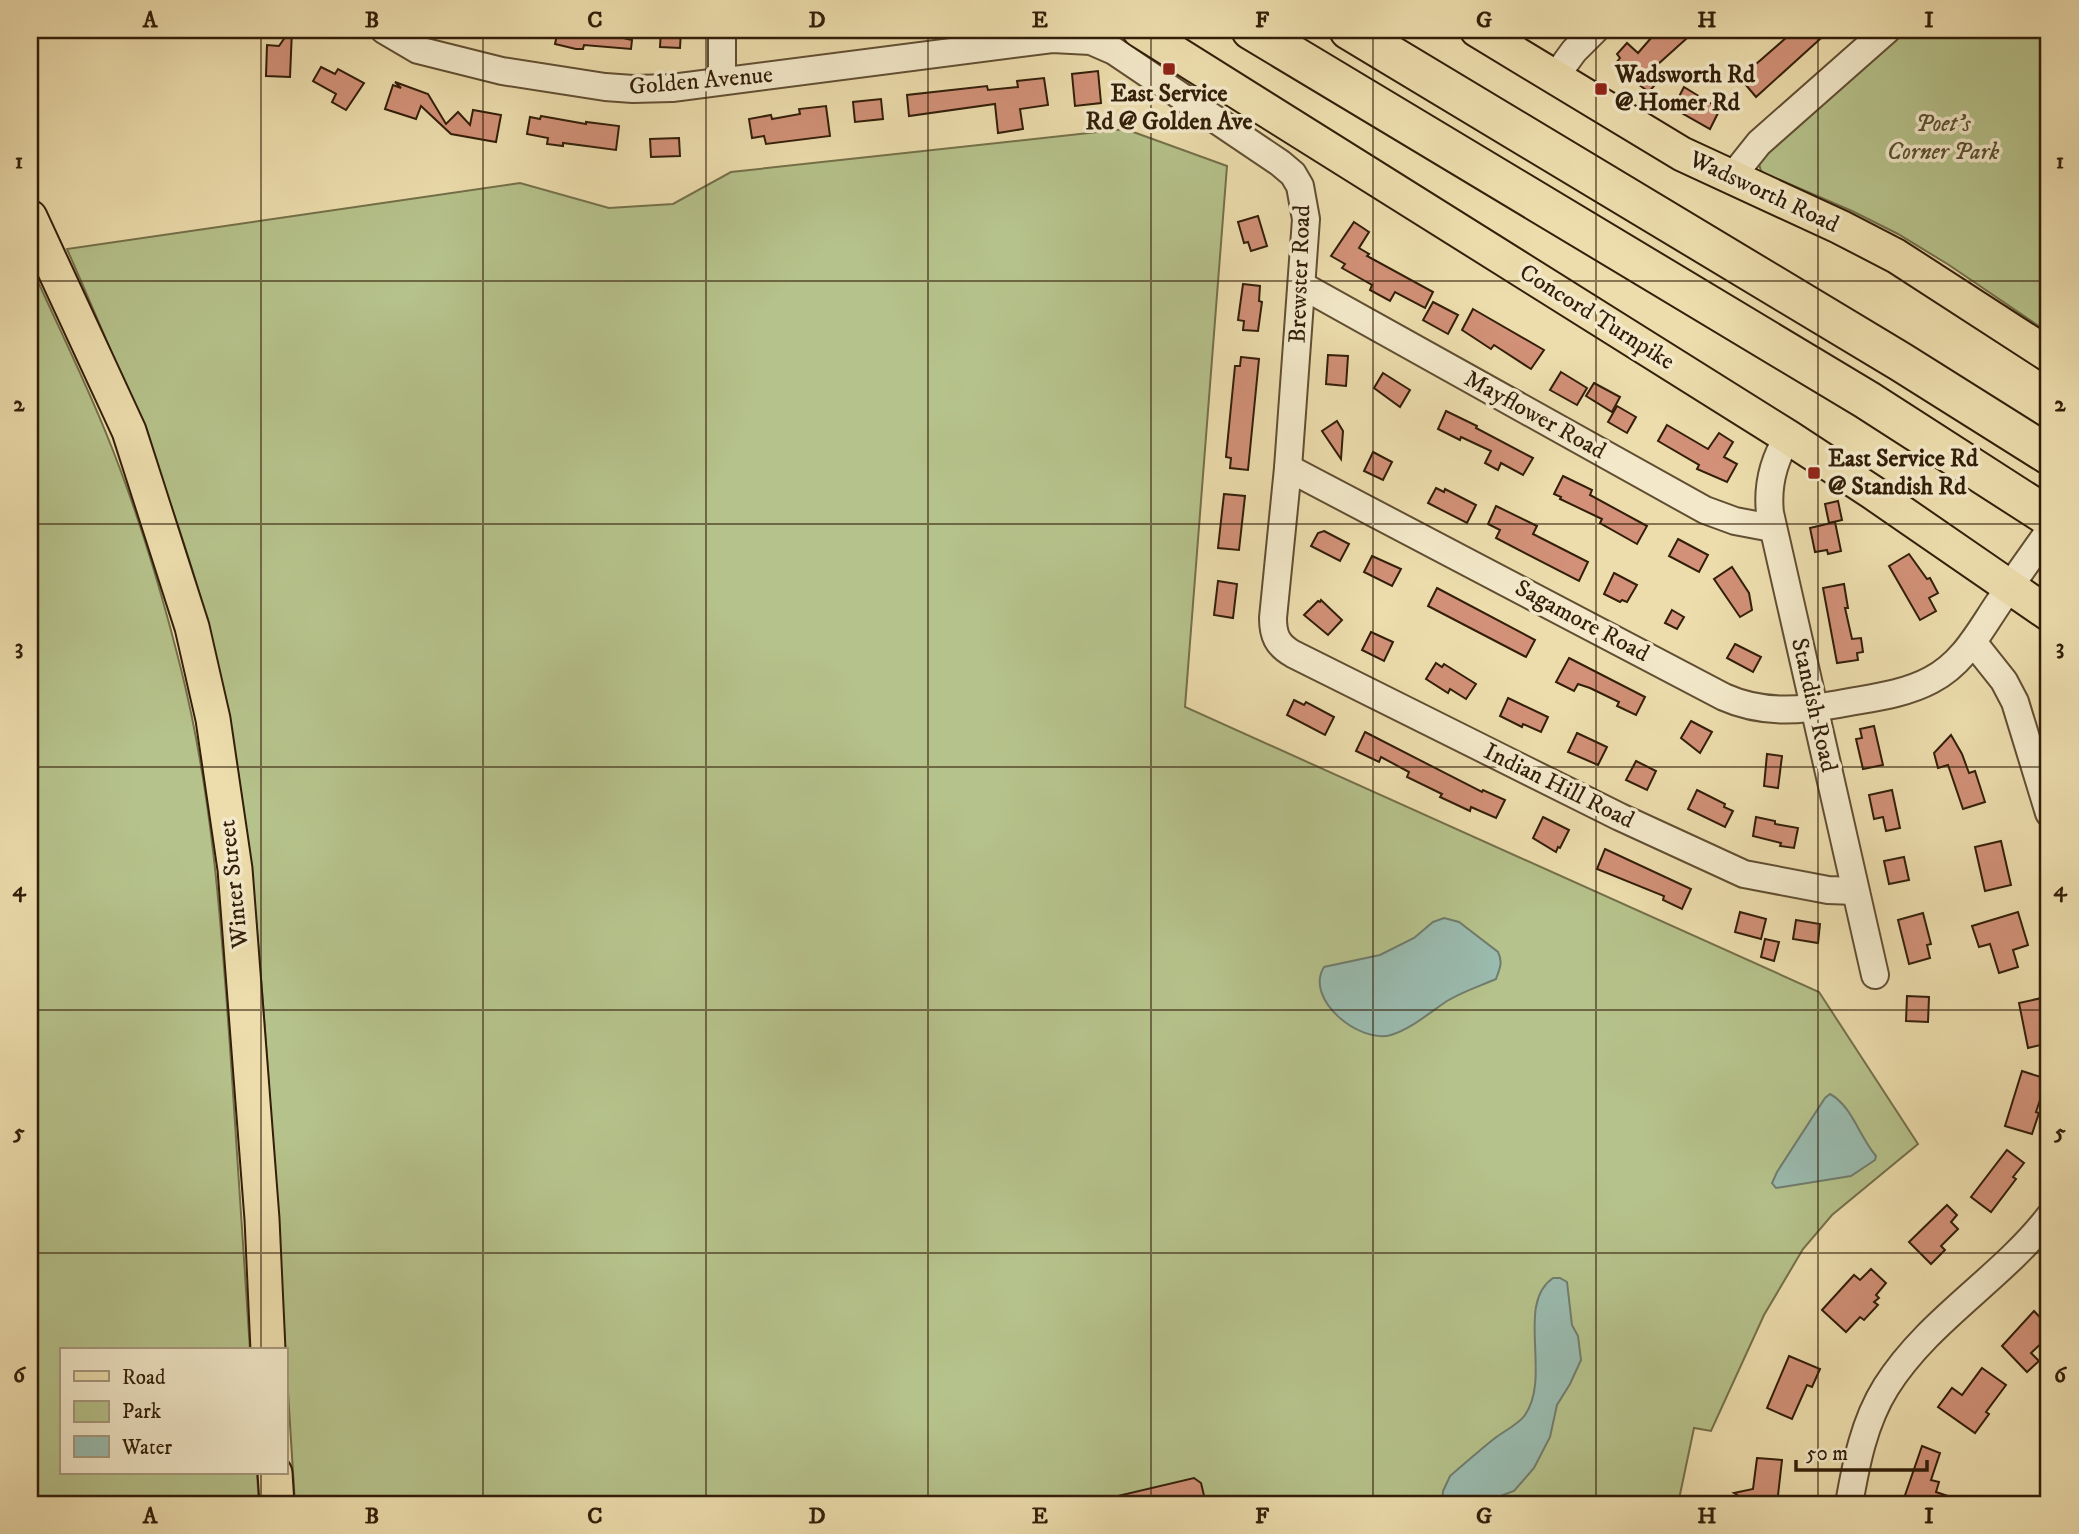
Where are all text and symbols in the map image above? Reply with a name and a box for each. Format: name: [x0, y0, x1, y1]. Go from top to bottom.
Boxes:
text: A: [142, 6, 159, 35]
text: B: [365, 6, 379, 35]
text: C: [587, 6, 603, 35]
text: D: [808, 6, 826, 35]
text: E: [1032, 6, 1048, 35]
text: F: [1255, 6, 1270, 35]
text: G: [1476, 6, 1492, 35]
text: H: [1697, 6, 1717, 35]
text: I: [1924, 6, 1934, 35]
street label: Golden Avenue: [628, 60, 774, 102]
place label: Wadsworth Rd @ Homer Rd: [1614, 60, 1756, 118]
marker: East Service Rd @ Golden Ave: [1161, 61, 1177, 77]
place label: East Service Rd @ Golden Ave: [1086, 79, 1252, 137]
marker: Wadsworth Rd @ Homer Rd: [1593, 81, 1609, 97]
park label: Poet's Corner Park: [1887, 109, 1999, 167]
street label: Wadsworth Road: [1683, 144, 1844, 240]
text: 1: [15, 147, 23, 176]
text: 1: [2056, 147, 2064, 176]
street label: Brewster Road: [1283, 204, 1317, 344]
street label: Concord Turnpike: [1514, 257, 1680, 377]
street label: Mayflower Road: [1459, 364, 1611, 466]
text: 2: [13, 390, 25, 419]
text: 2: [2054, 390, 2066, 419]
place label: East Service Rd @ Standish Rd: [1828, 444, 1979, 502]
marker: East Service Rd @ Standish Rd: [1806, 465, 1822, 481]
street label: Sagamore Road: [1510, 573, 1654, 669]
text: 3: [15, 633, 23, 662]
text: 3: [2056, 633, 2064, 662]
street label: Standish Road: [1784, 635, 1844, 775]
street label: Indian Hill Road: [1479, 737, 1639, 835]
street label: Winter Street: [212, 818, 256, 951]
text: 4: [12, 875, 27, 904]
text: 4: [2053, 875, 2068, 904]
text: 5: [12, 1118, 25, 1147]
text: 5: [2053, 1118, 2066, 1147]
legend: [60, 1348, 287, 1474]
text: 6: [13, 1361, 27, 1390]
text: 6: [2054, 1361, 2068, 1390]
text: Road: [122, 1365, 166, 1391]
text: Park: [122, 1399, 162, 1425]
scale bar: [1796, 1429, 1927, 1473]
text: Water: [121, 1435, 172, 1461]
text: 50 m: [1806, 1441, 1848, 1467]
text: A: [142, 1502, 159, 1531]
text: B: [365, 1502, 379, 1531]
text: C: [587, 1502, 603, 1531]
text: D: [808, 1502, 826, 1531]
text: E: [1032, 1502, 1048, 1531]
text: F: [1255, 1502, 1270, 1531]
text: G: [1476, 1502, 1492, 1531]
text: H: [1697, 1502, 1717, 1531]
text: I: [1924, 1502, 1934, 1531]

